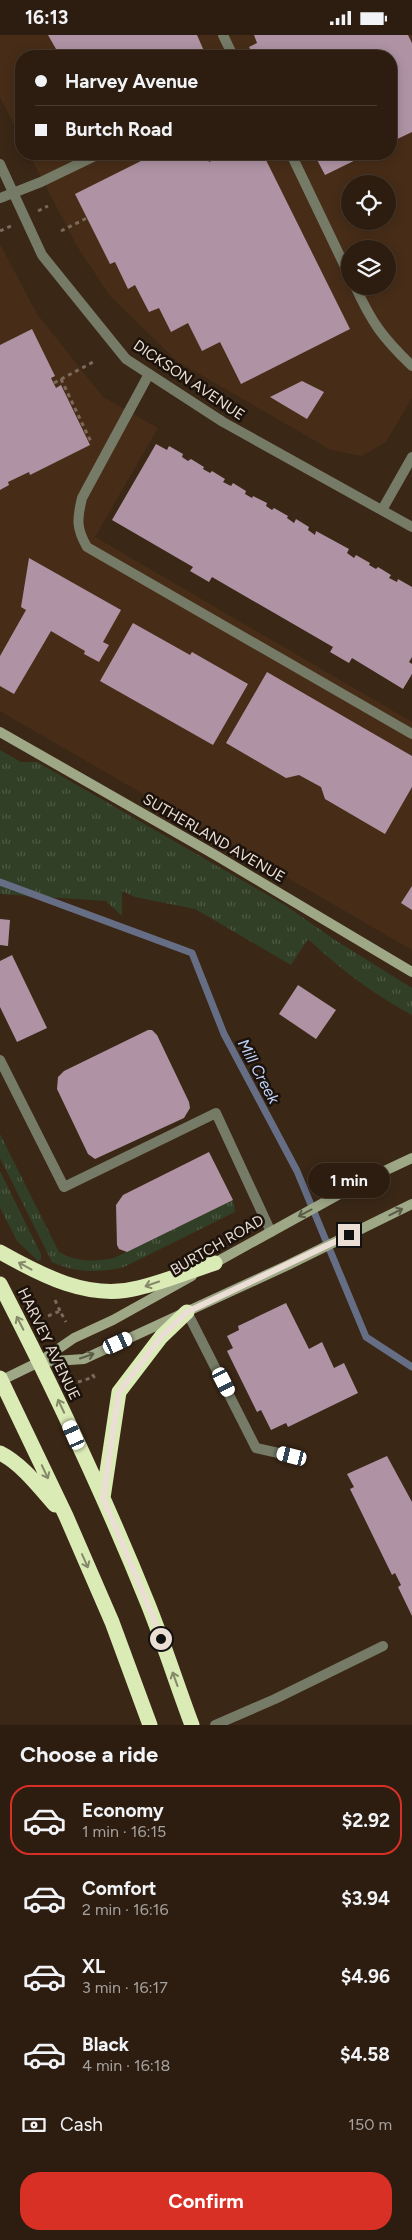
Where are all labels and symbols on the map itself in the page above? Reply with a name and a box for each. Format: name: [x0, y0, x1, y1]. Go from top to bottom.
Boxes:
street label: DICKSON AVENUE: [130, 336, 248, 424]
street label: SUTHERLAND AVENUE: [140, 790, 288, 886]
water label: Mill Creek: [234, 1036, 284, 1108]
callout: 1 min: [308, 1163, 390, 1197]
one-way arrow: [388, 1207, 403, 1216]
one-way arrow: [298, 1209, 313, 1218]
street label: BURTCH ROAD: [167, 1211, 267, 1279]
route end: [338, 1224, 360, 1246]
one-way arrow: [17, 1261, 32, 1271]
one-way arrow: [145, 1279, 161, 1289]
street label: HARVEY AVENUE: [14, 1285, 84, 1403]
one-way arrow: [15, 1316, 24, 1331]
car: [101, 1330, 134, 1356]
one-way arrow: [79, 1351, 95, 1361]
car: [210, 1365, 237, 1399]
one-way arrow: [55, 1399, 65, 1414]
car: [61, 1418, 86, 1452]
car: [275, 1445, 308, 1467]
one-way arrow: [41, 1464, 50, 1479]
one-way arrow: [81, 1553, 91, 1568]
route start: [150, 1628, 172, 1650]
one-way arrow: [170, 1672, 179, 1687]

